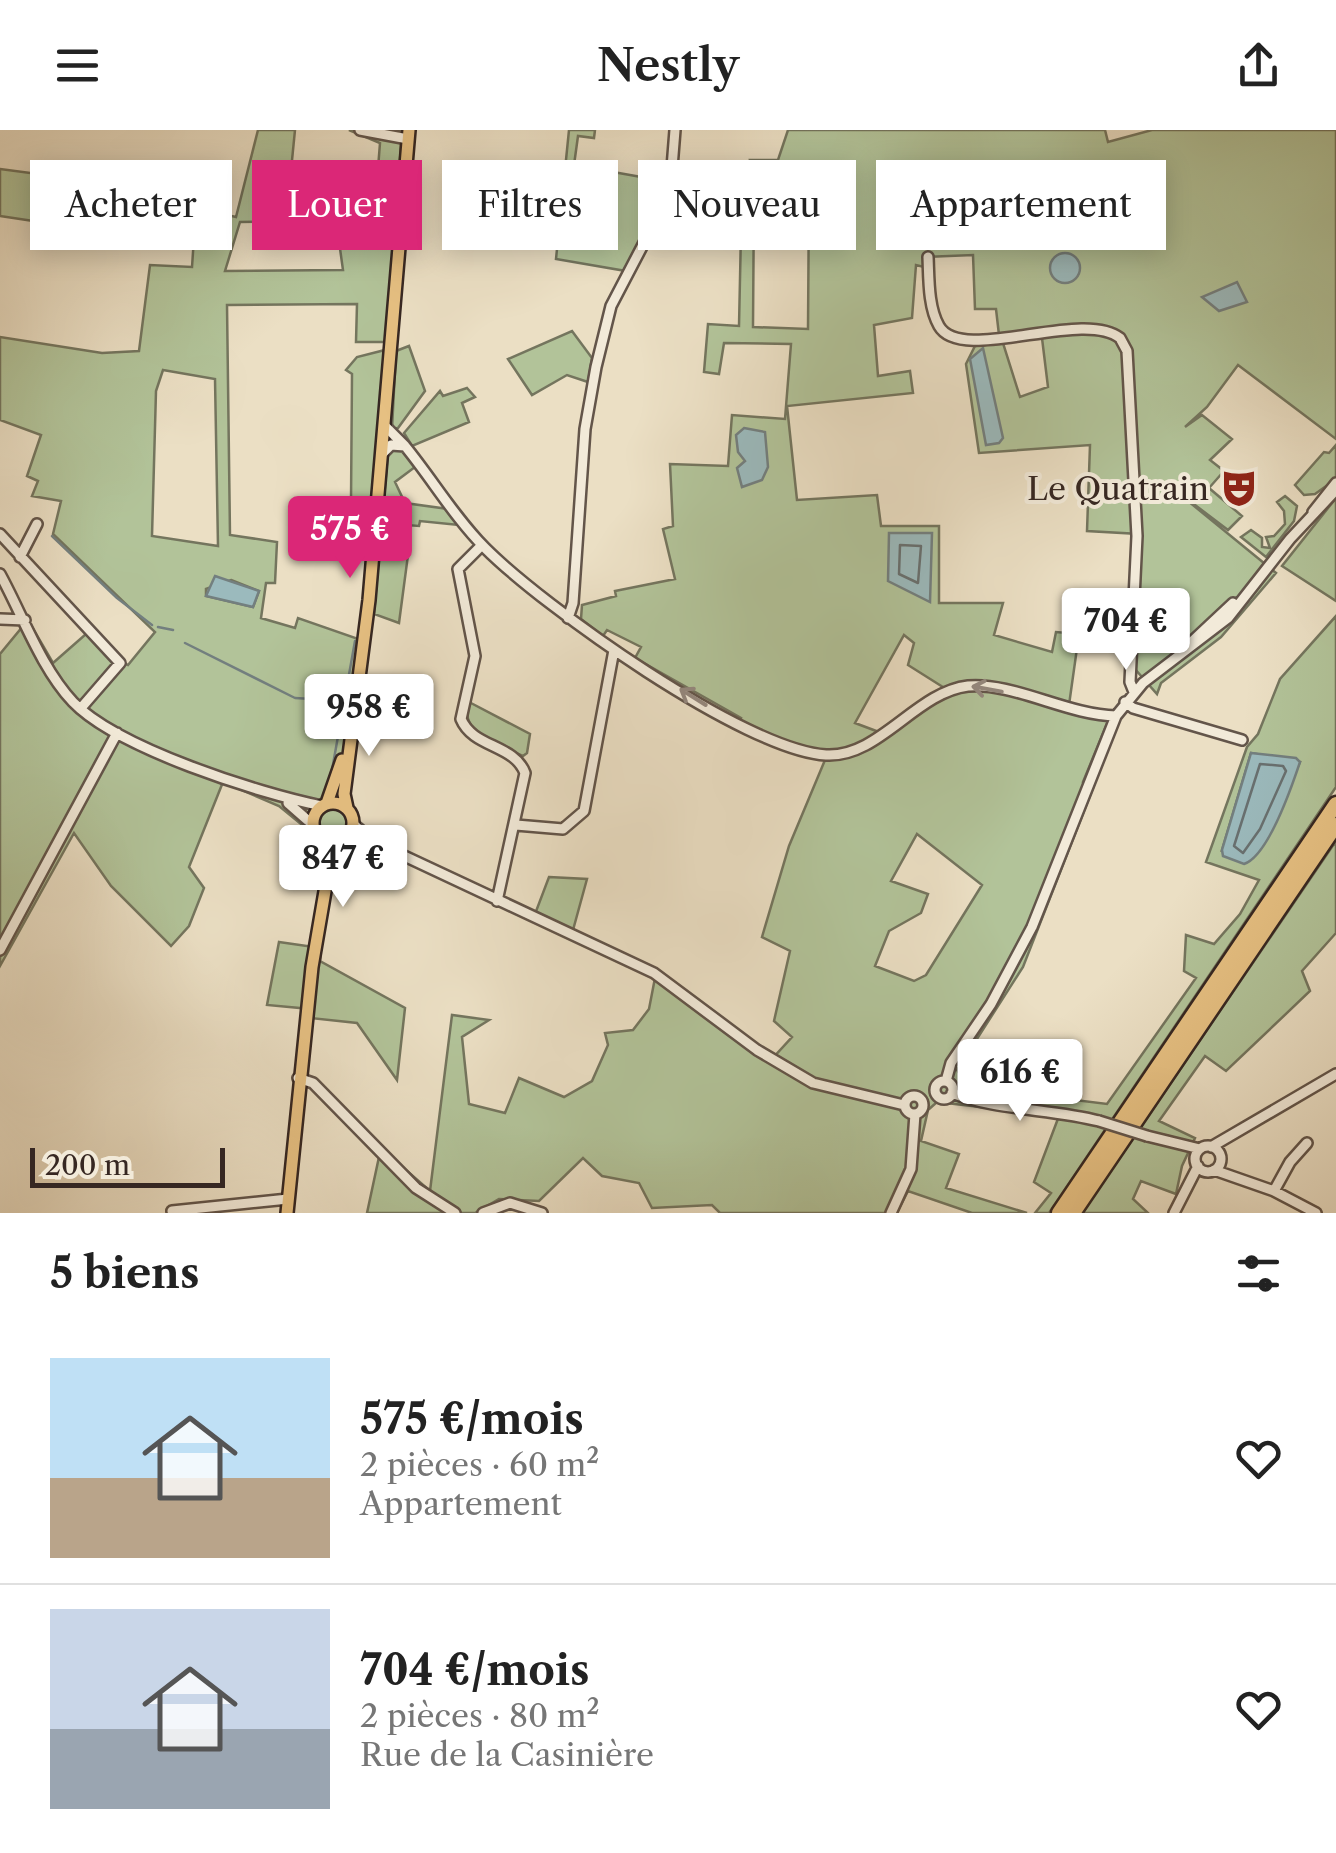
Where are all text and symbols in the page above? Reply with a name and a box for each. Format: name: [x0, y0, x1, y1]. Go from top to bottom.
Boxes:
text: Nestly: [597, 37, 739, 93]
icon: menu: [50, 38, 105, 93]
icon: share: [1231, 38, 1286, 93]
chip: Acheter: [30, 160, 232, 250]
chip: Louer: [252, 160, 422, 250]
chip: Filtres: [442, 160, 618, 250]
chip: Nouveau: [638, 160, 856, 250]
chip: Appartement: [876, 160, 1166, 250]
theatre icon: Le Quatrain: [1218, 467, 1260, 509]
place label: Le Quatrain: [1027, 469, 1209, 508]
pin: 575 €: [280, 496, 420, 581]
text: 575 €: [310, 509, 390, 548]
pin: 704 €: [1056, 588, 1196, 673]
text: 704 €: [1084, 601, 1168, 640]
pin: 958 €: [299, 674, 439, 759]
one-way arrow: [971, 679, 1004, 698]
text: 958 €: [327, 687, 411, 726]
one-way arrow: [679, 687, 708, 707]
pin: 847 €: [273, 825, 413, 910]
text: 847 €: [301, 838, 385, 877]
pin: 616 €: [950, 1039, 1090, 1124]
text: 616 €: [979, 1052, 1061, 1091]
scale bar: [30, 1143, 225, 1188]
text: 200 m: [45, 1148, 130, 1182]
icon: filters: [1231, 1246, 1286, 1301]
text: 5 biens: [50, 1247, 199, 1299]
text: 575 €/mois: [360, 1393, 584, 1445]
icon: home: [130, 1398, 250, 1518]
icon: heart: [1231, 1431, 1286, 1486]
text: 2 pièces · 60 m²: [360, 1445, 599, 1484]
text: Appartement: [360, 1484, 562, 1523]
text: 704 €/mois: [360, 1644, 590, 1696]
icon: home: [130, 1649, 250, 1769]
icon: heart: [1231, 1682, 1286, 1737]
text: 2 pièces · 80 m²: [360, 1696, 600, 1735]
text: Rue de la Casinière: [360, 1735, 654, 1774]

